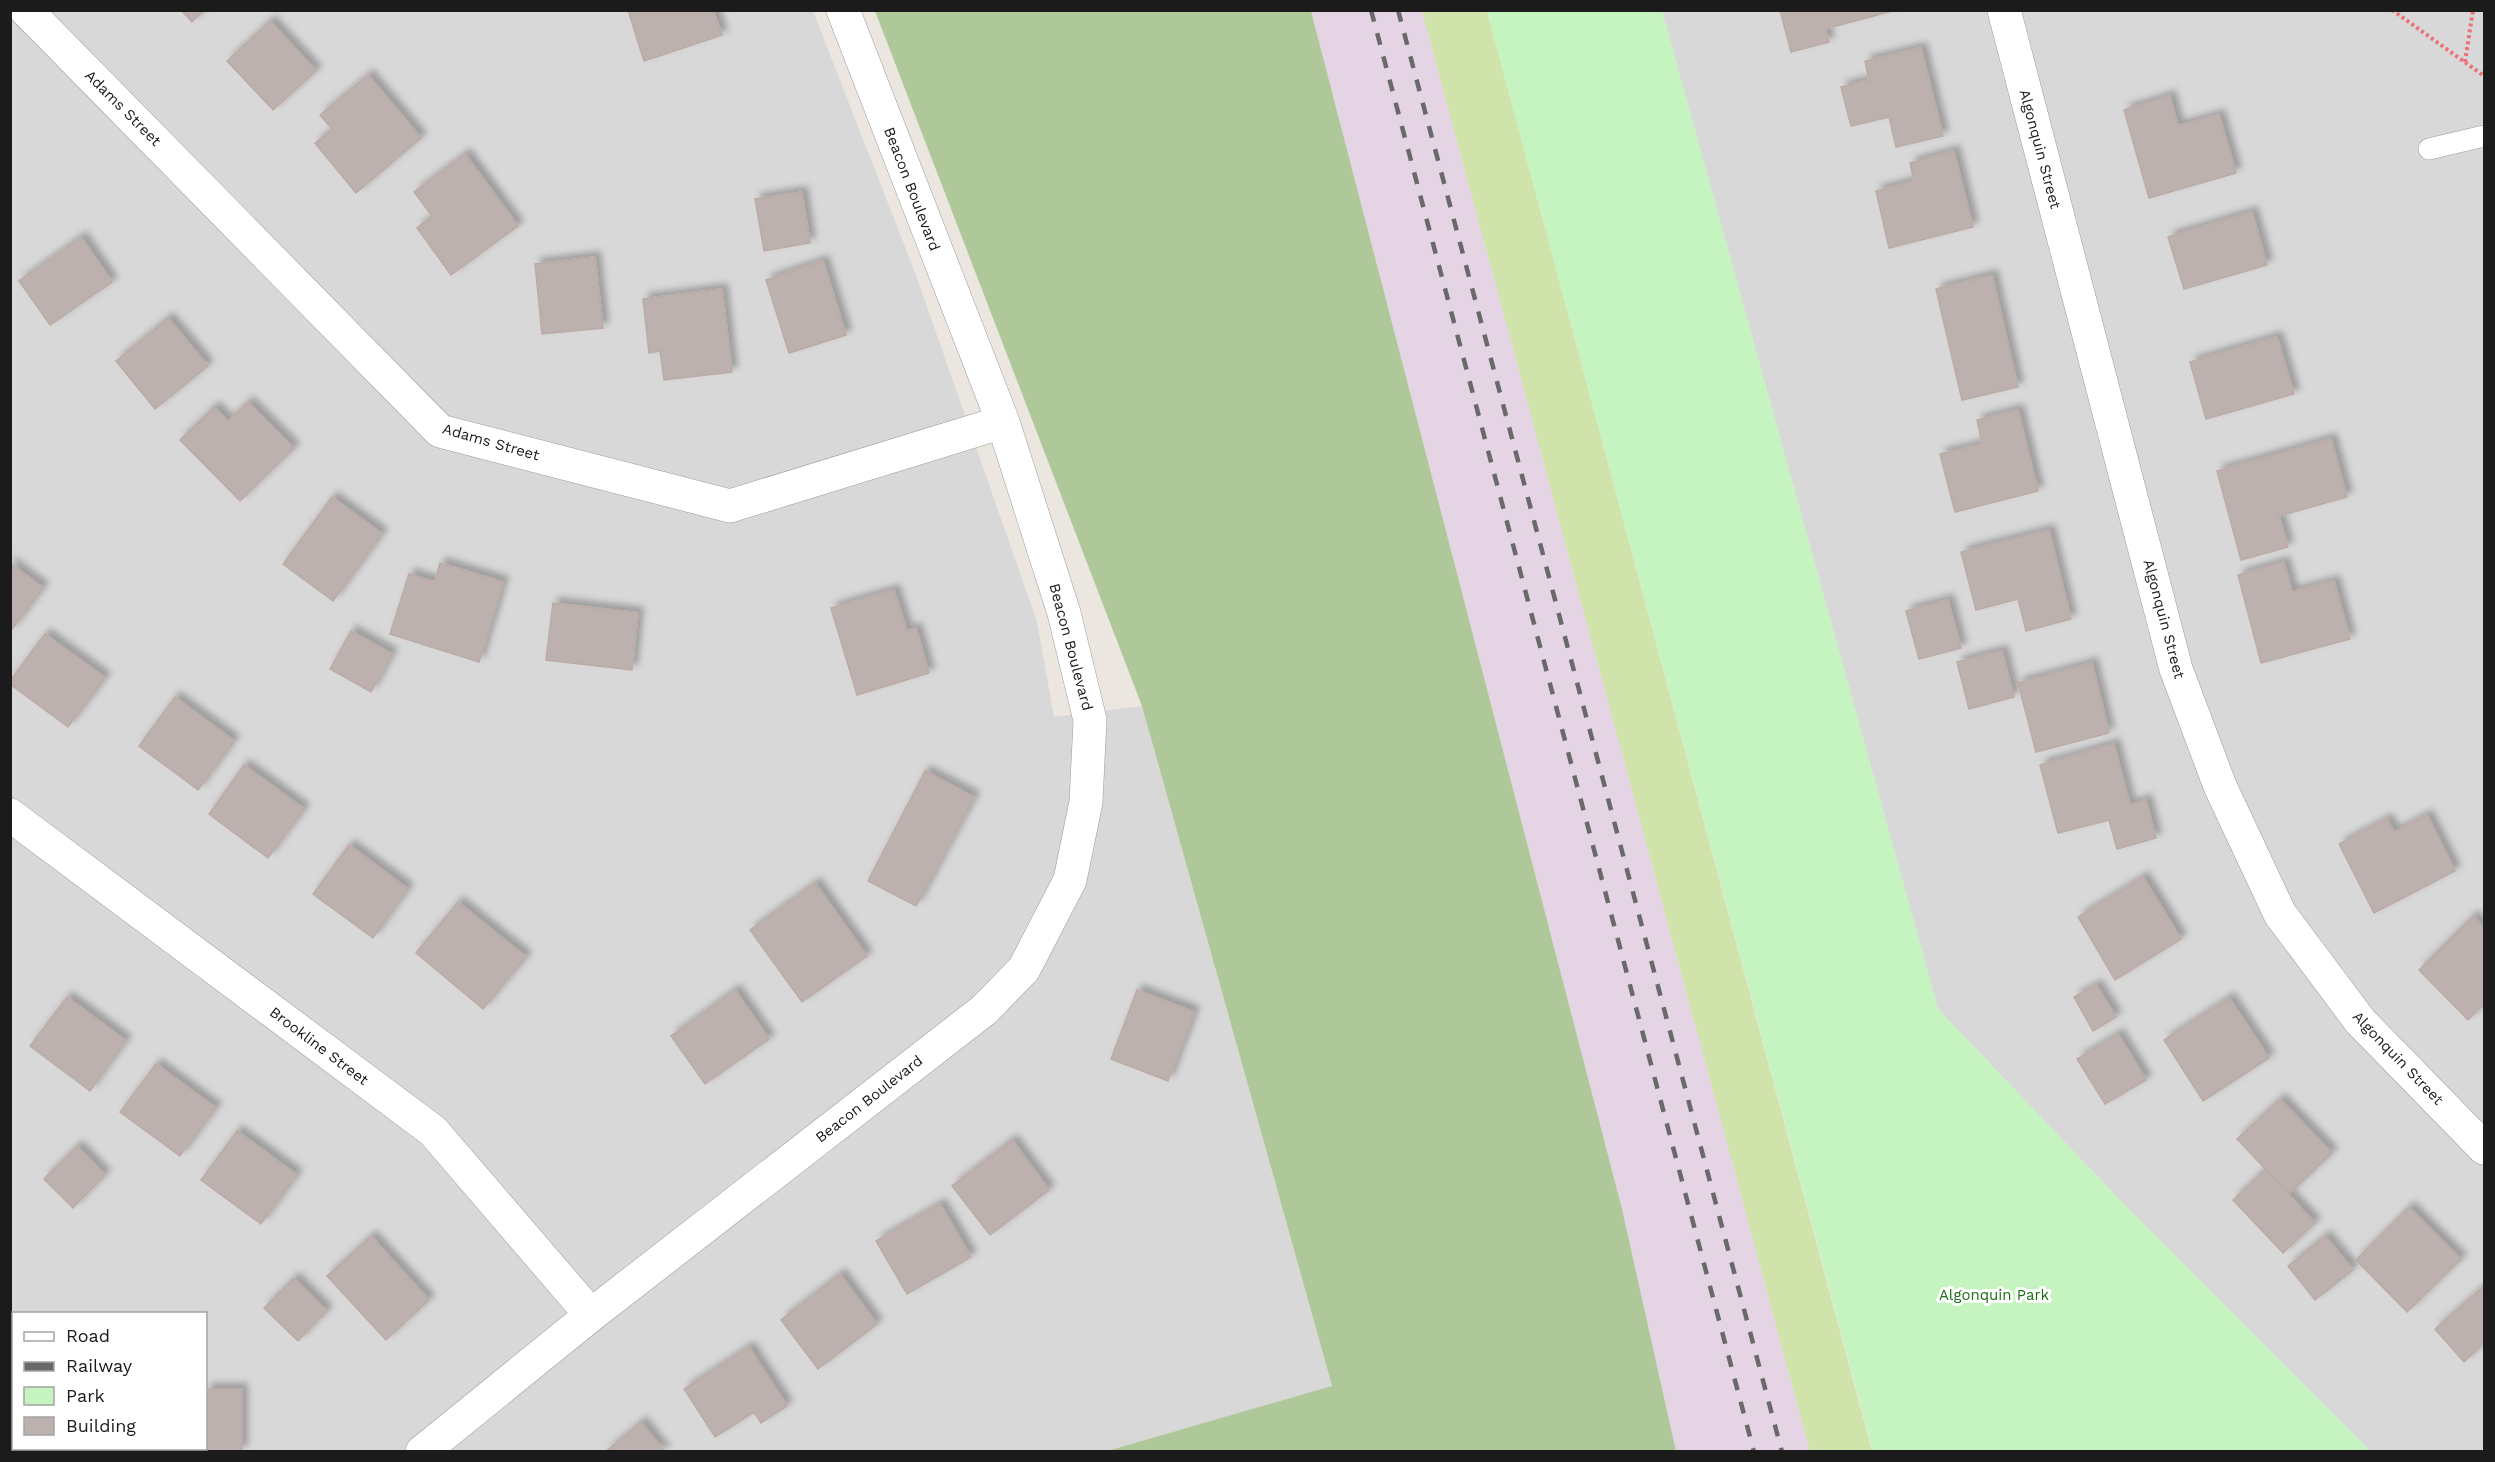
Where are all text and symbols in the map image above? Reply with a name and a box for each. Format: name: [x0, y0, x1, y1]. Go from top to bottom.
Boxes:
street label: Adams Street: [81, 66, 165, 150]
street label: Algonquin Street: [2015, 87, 2065, 211]
street label: Beacon Boulevard: [880, 125, 944, 253]
street label: Adams Street: [440, 420, 542, 465]
street label: Algonquin Street: [2139, 557, 2189, 681]
street label: Beacon Boulevard: [1045, 581, 1097, 713]
street label: Brookline Street: [266, 1003, 372, 1089]
street label: Algonquin Street: [2349, 1008, 2448, 1109]
street label: Beacon Boulevard: [812, 1052, 926, 1146]
park label: Algonquin Park: [1939, 1286, 2050, 1304]
legend: [12, 1312, 207, 1450]
text: Road: [66, 1325, 110, 1346]
text: Railway: [66, 1355, 133, 1376]
text: Park: [66, 1385, 105, 1406]
text: Building: [66, 1415, 136, 1436]

